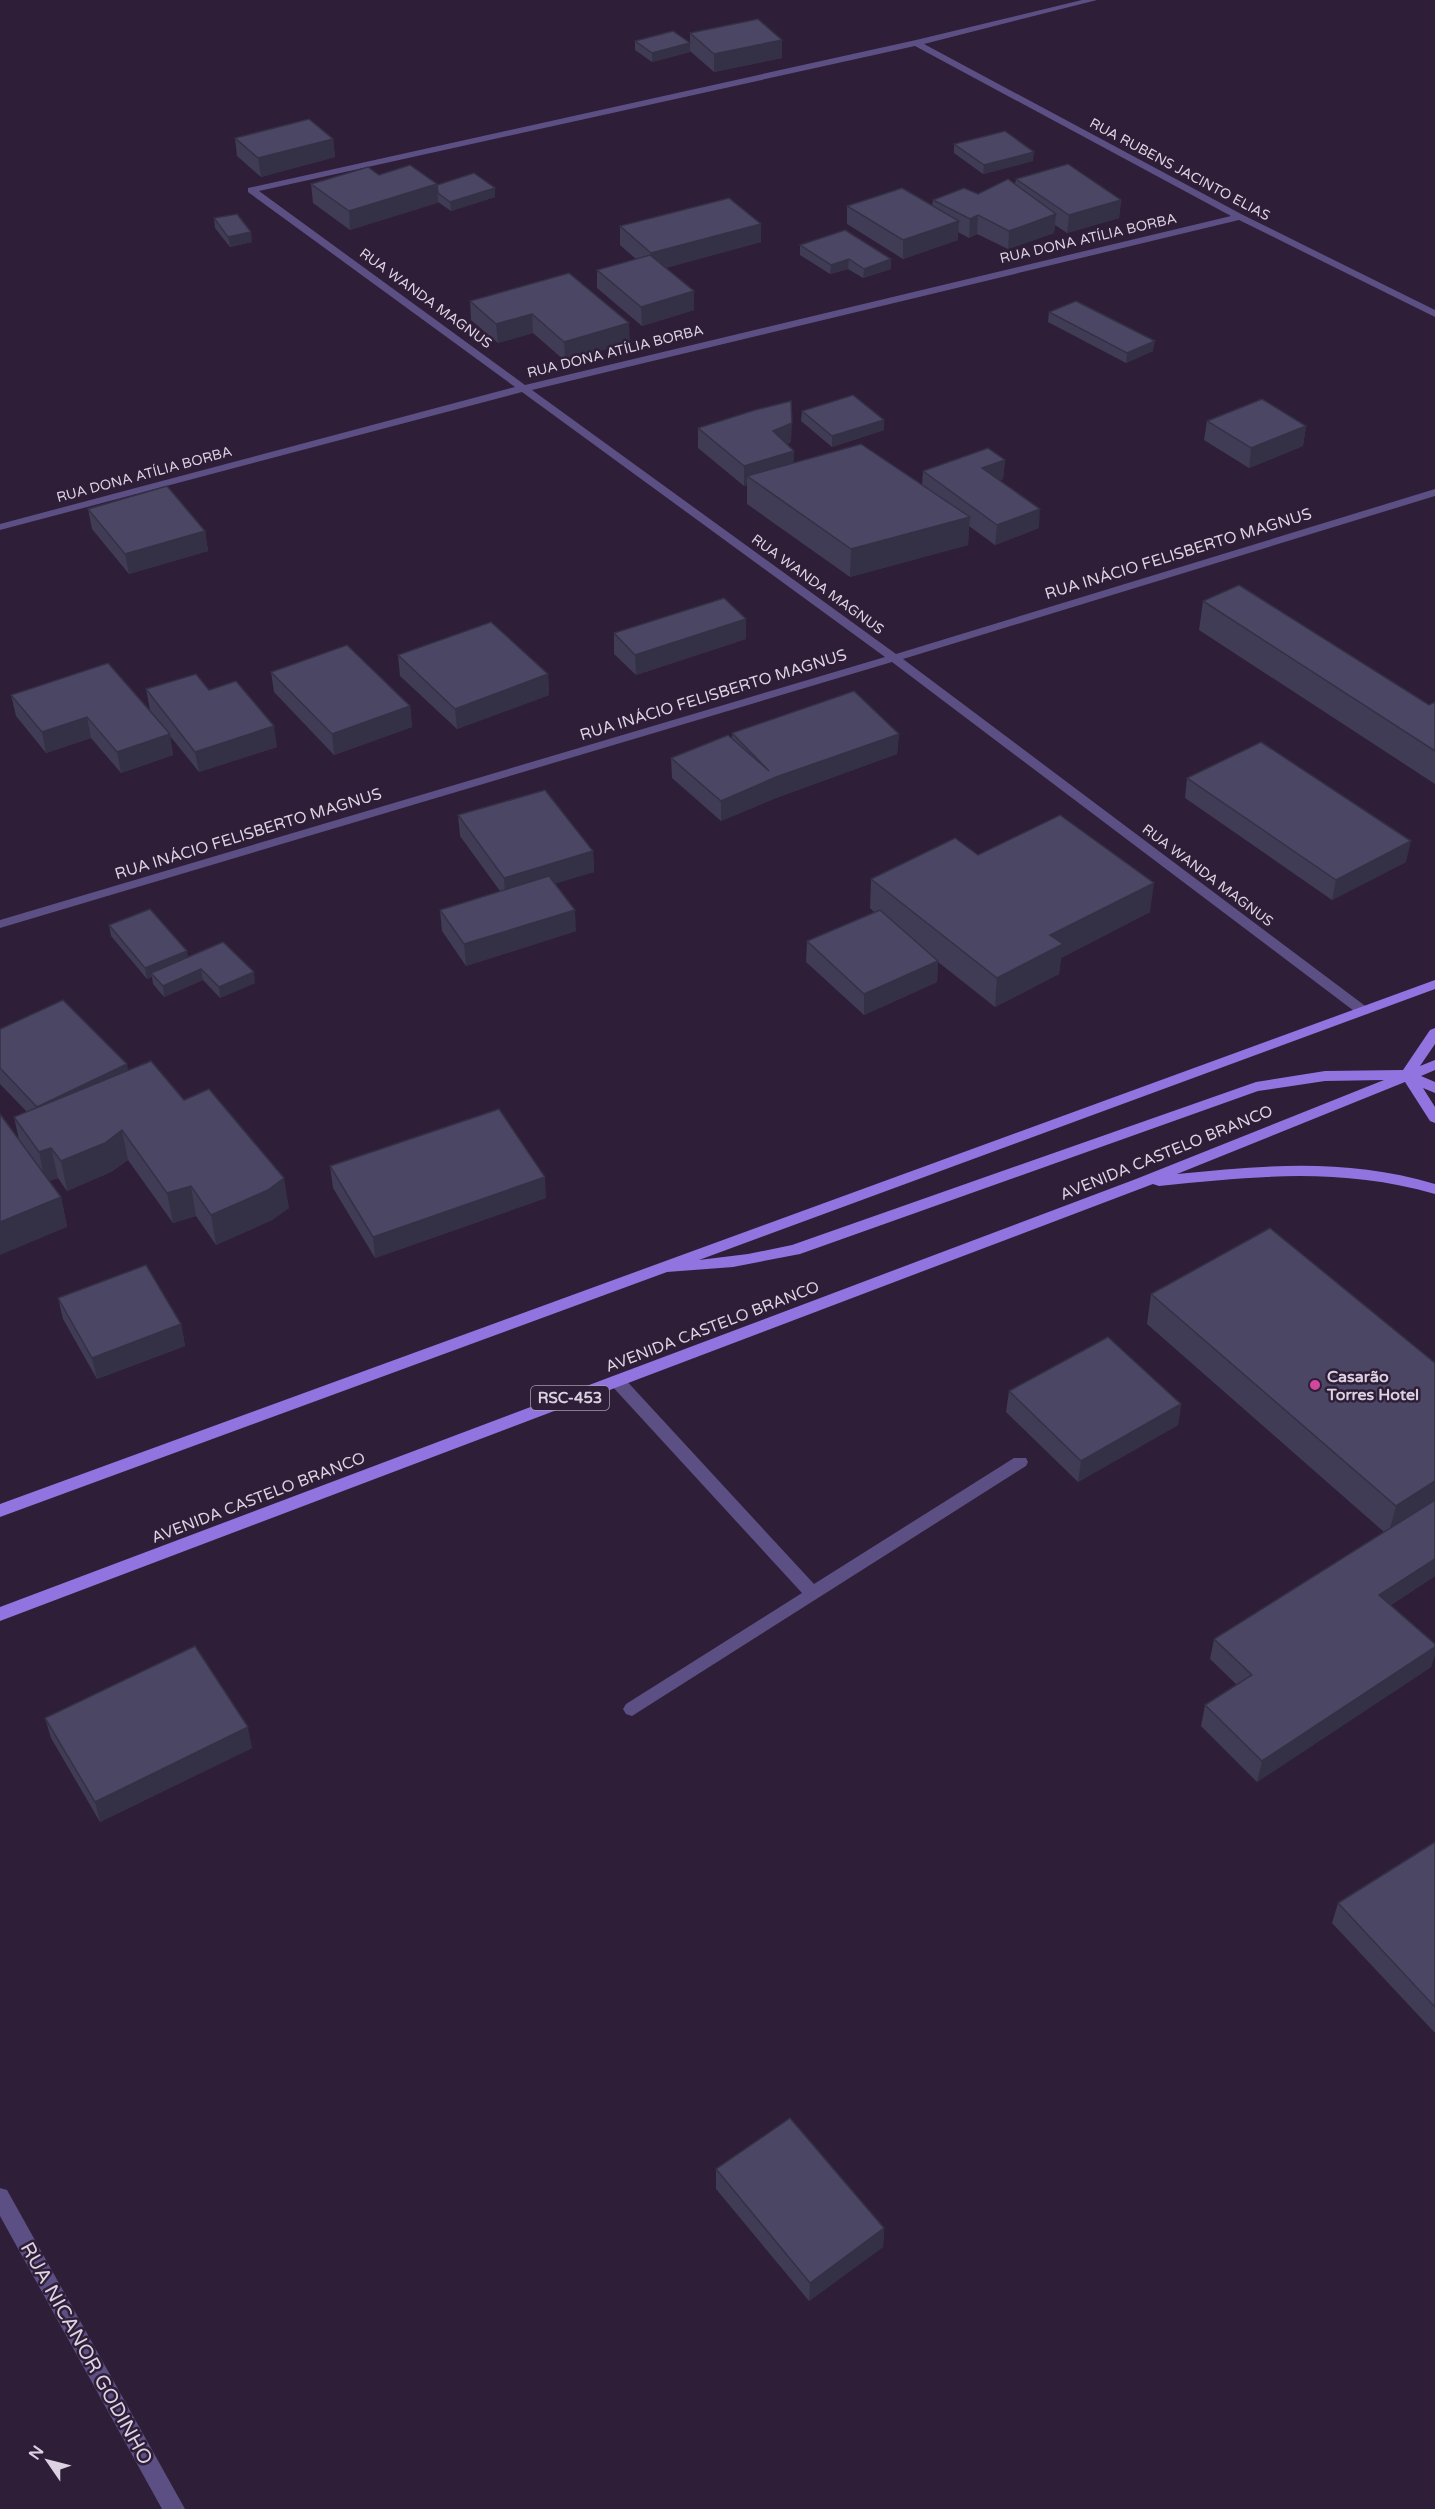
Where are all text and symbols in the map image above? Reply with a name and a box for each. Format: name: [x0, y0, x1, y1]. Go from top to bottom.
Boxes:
street label: RUA RUBENS JACINTO ELIAS: [1087, 114, 1273, 225]
street label: RUA DONA ATÍLIA BORBA: [998, 210, 1178, 267]
street label: RUA WANDA MAGNUS: [356, 245, 496, 352]
street label: RUA DONA ATÍLIA BORBA: [525, 321, 705, 382]
street label: RUA DONA ATÍLIA BORBA: [55, 443, 234, 506]
street label: RUA INÁCIO FELISBERTO MAGNUS: [1042, 504, 1314, 604]
street label: RUA WANDA MAGNUS: [748, 531, 888, 638]
street label: RUA INÁCIO FELISBERTO MAGNUS: [577, 645, 849, 745]
street label: RUA INÁCIO FELISBERTO MAGNUS: [112, 784, 384, 884]
street label: RUA WANDA MAGNUS: [1139, 821, 1277, 930]
street label: AVENIDA CASTELO BRANCO: [1057, 1101, 1276, 1205]
street label: AVENIDA CASTELO BRANCO: [603, 1277, 822, 1377]
place label: Casarão Torres Hotel: [1326, 1367, 1419, 1405]
marker: Casarão Torres Hotel: [1308, 1378, 1322, 1392]
road number: RSC-453: [531, 1386, 609, 1410]
street label: AVENIDA CASTELO BRANCO: [149, 1448, 368, 1548]
street label: RUA NICANOR GODINHO: [16, 2237, 158, 2469]
north arrow: [18, 2431, 78, 2491]

